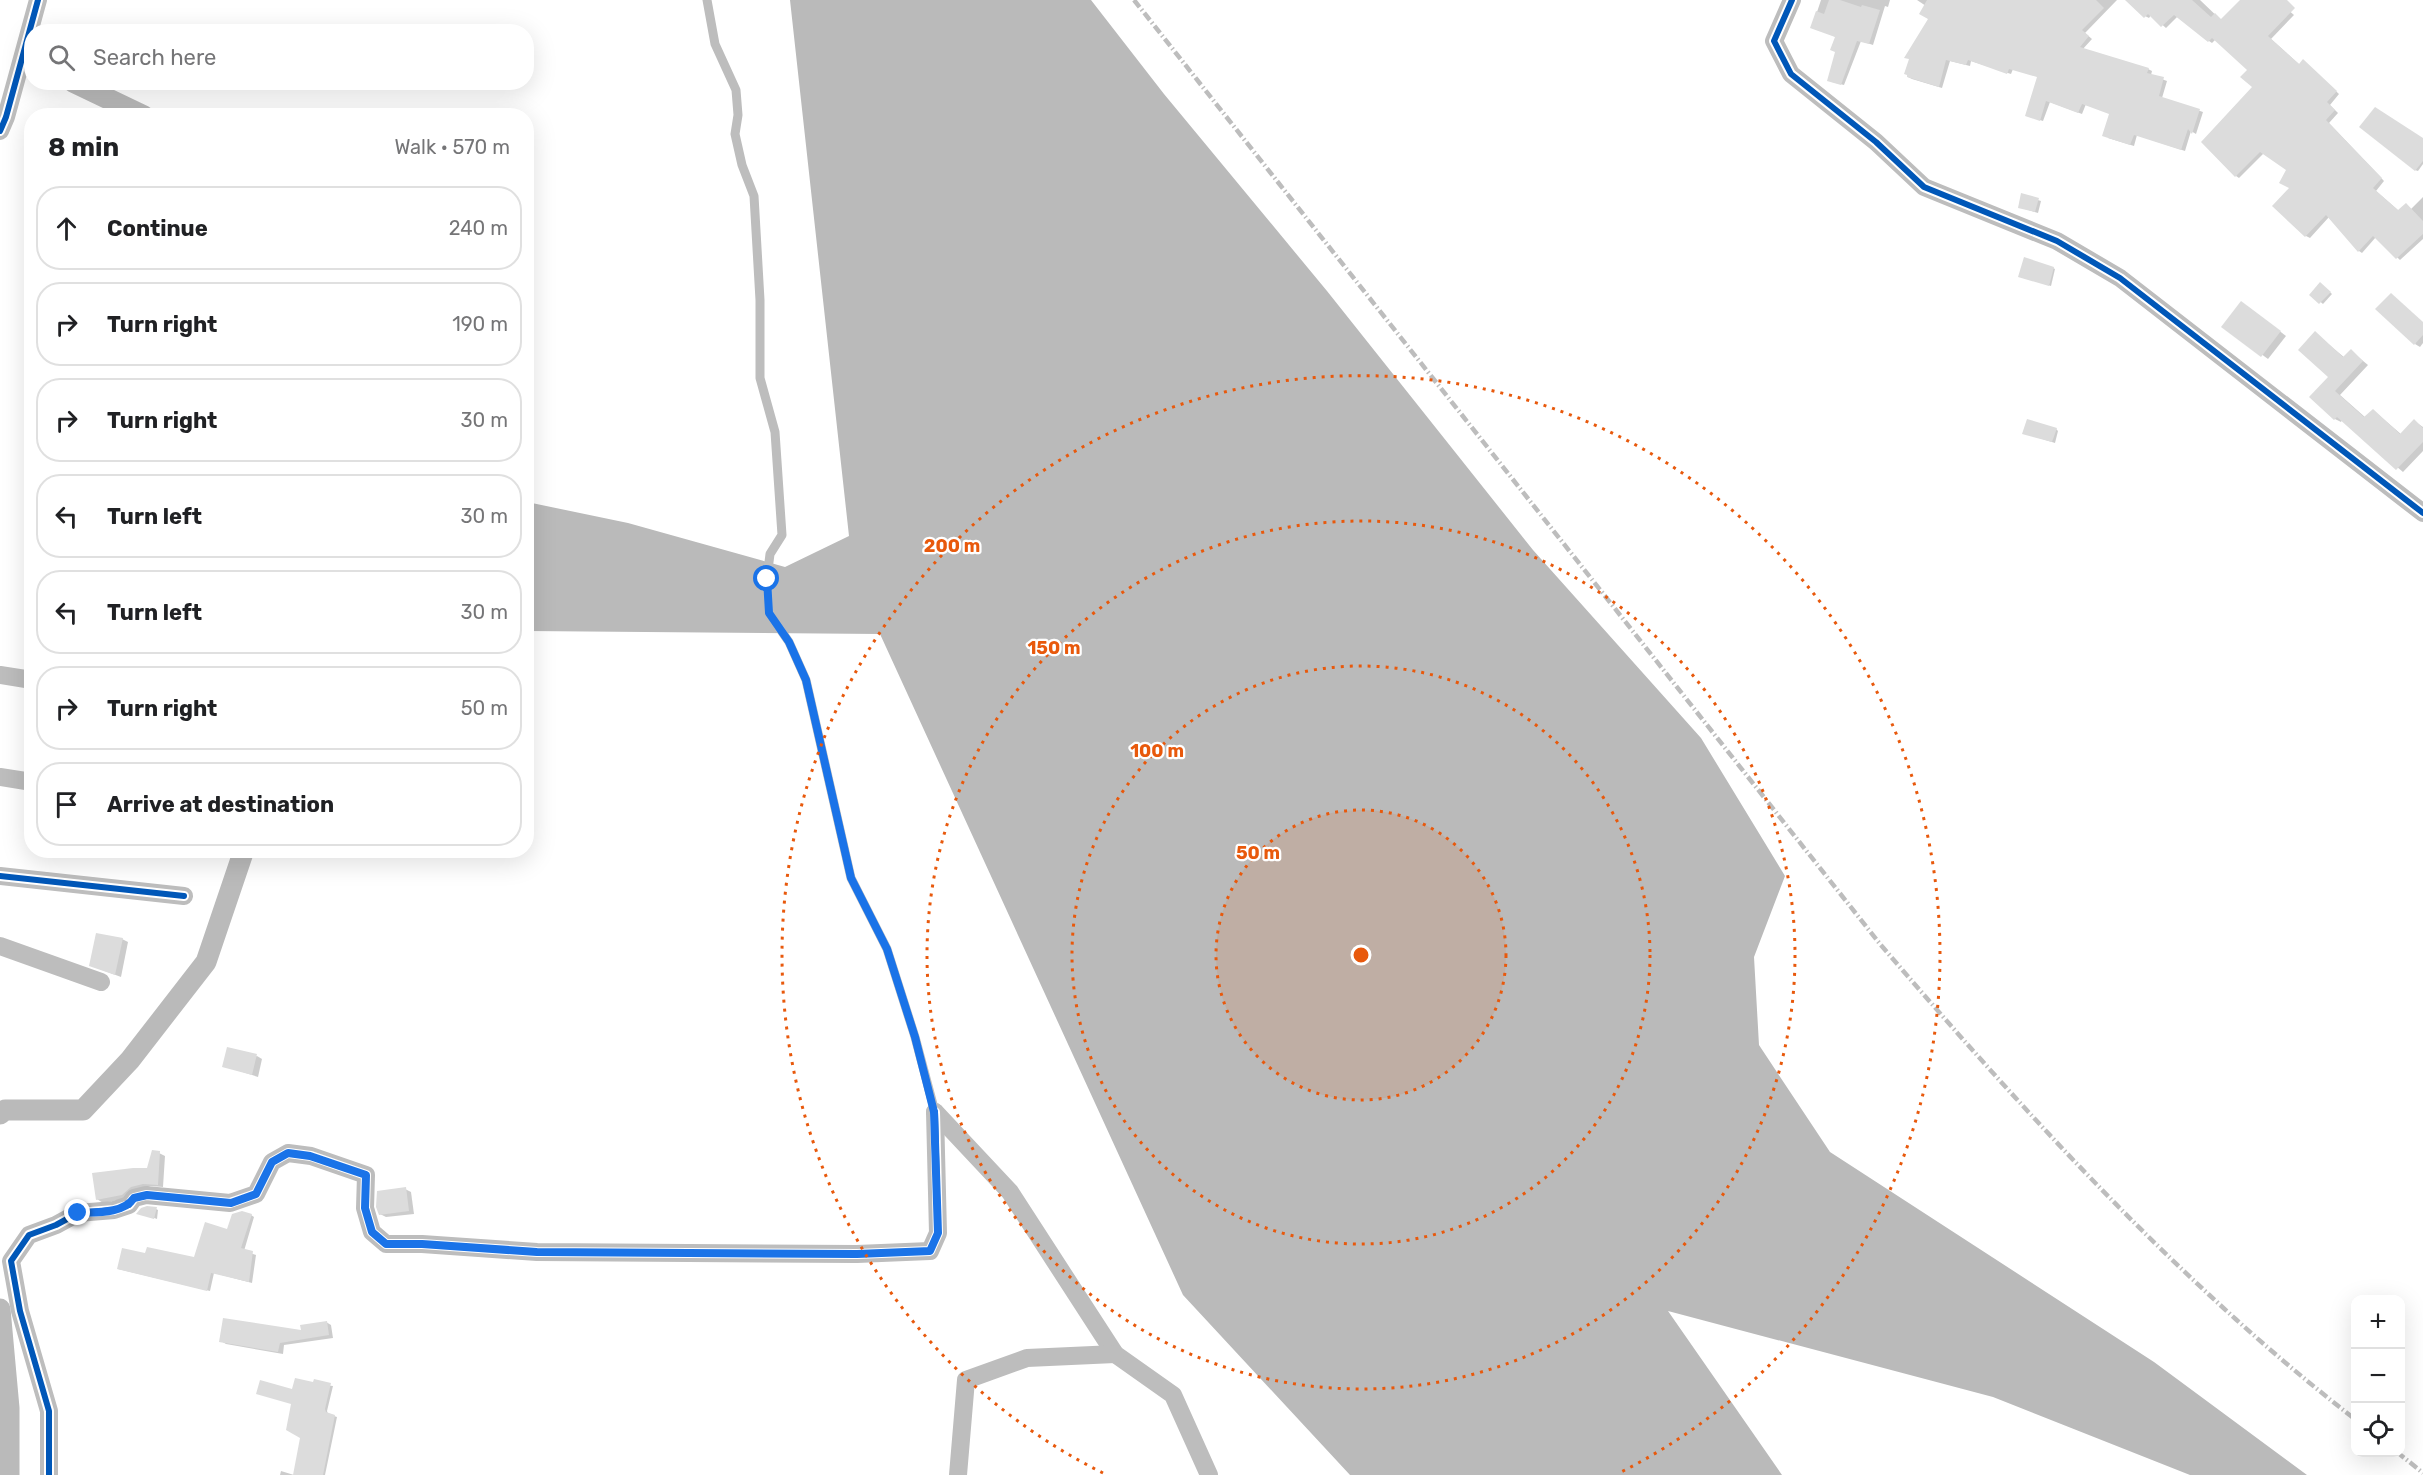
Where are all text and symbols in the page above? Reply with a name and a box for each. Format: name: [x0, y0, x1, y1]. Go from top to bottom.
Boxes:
search box: [24, 24, 534, 90]
icon: search: [45, 41, 78, 74]
text: Search here: [93, 44, 216, 71]
text: 8 min: [48, 132, 119, 163]
text: Walk · 570 m: [394, 135, 510, 159]
icon: ahead: [50, 212, 83, 245]
text: Continue: [107, 215, 208, 242]
text: 240 m: [449, 216, 508, 240]
icon: right: [50, 308, 83, 341]
text: Turn right: [107, 311, 217, 338]
text: 190 m: [452, 312, 508, 336]
icon: right: [50, 404, 83, 437]
text: Turn right: [107, 407, 217, 434]
text: 30 m: [461, 408, 508, 432]
icon: left: [50, 500, 83, 533]
text: Turn left: [107, 503, 202, 530]
text: 30 m: [461, 504, 508, 528]
text: 200 m: [924, 535, 980, 557]
route start: [753, 565, 779, 591]
icon: left: [50, 596, 83, 629]
text: Turn left: [107, 599, 202, 626]
text: 30 m: [461, 600, 508, 624]
text: 150 m: [1027, 637, 1081, 659]
icon: right: [50, 692, 83, 725]
text: Turn right: [107, 695, 217, 722]
text: 50 m: [461, 696, 508, 720]
text: 100 m: [1130, 740, 1184, 762]
icon: arrive: [50, 788, 83, 821]
text: Arrive at destination: [107, 791, 334, 818]
text: 50 m: [1236, 842, 1280, 864]
centre of rings: [1351, 945, 1371, 965]
route end: [64, 1199, 90, 1225]
map controls: [2351, 1295, 2405, 1457]
button: +: [2351, 1295, 2405, 1349]
button: −: [2351, 1349, 2405, 1403]
button: locate: [2351, 1403, 2405, 1457]

